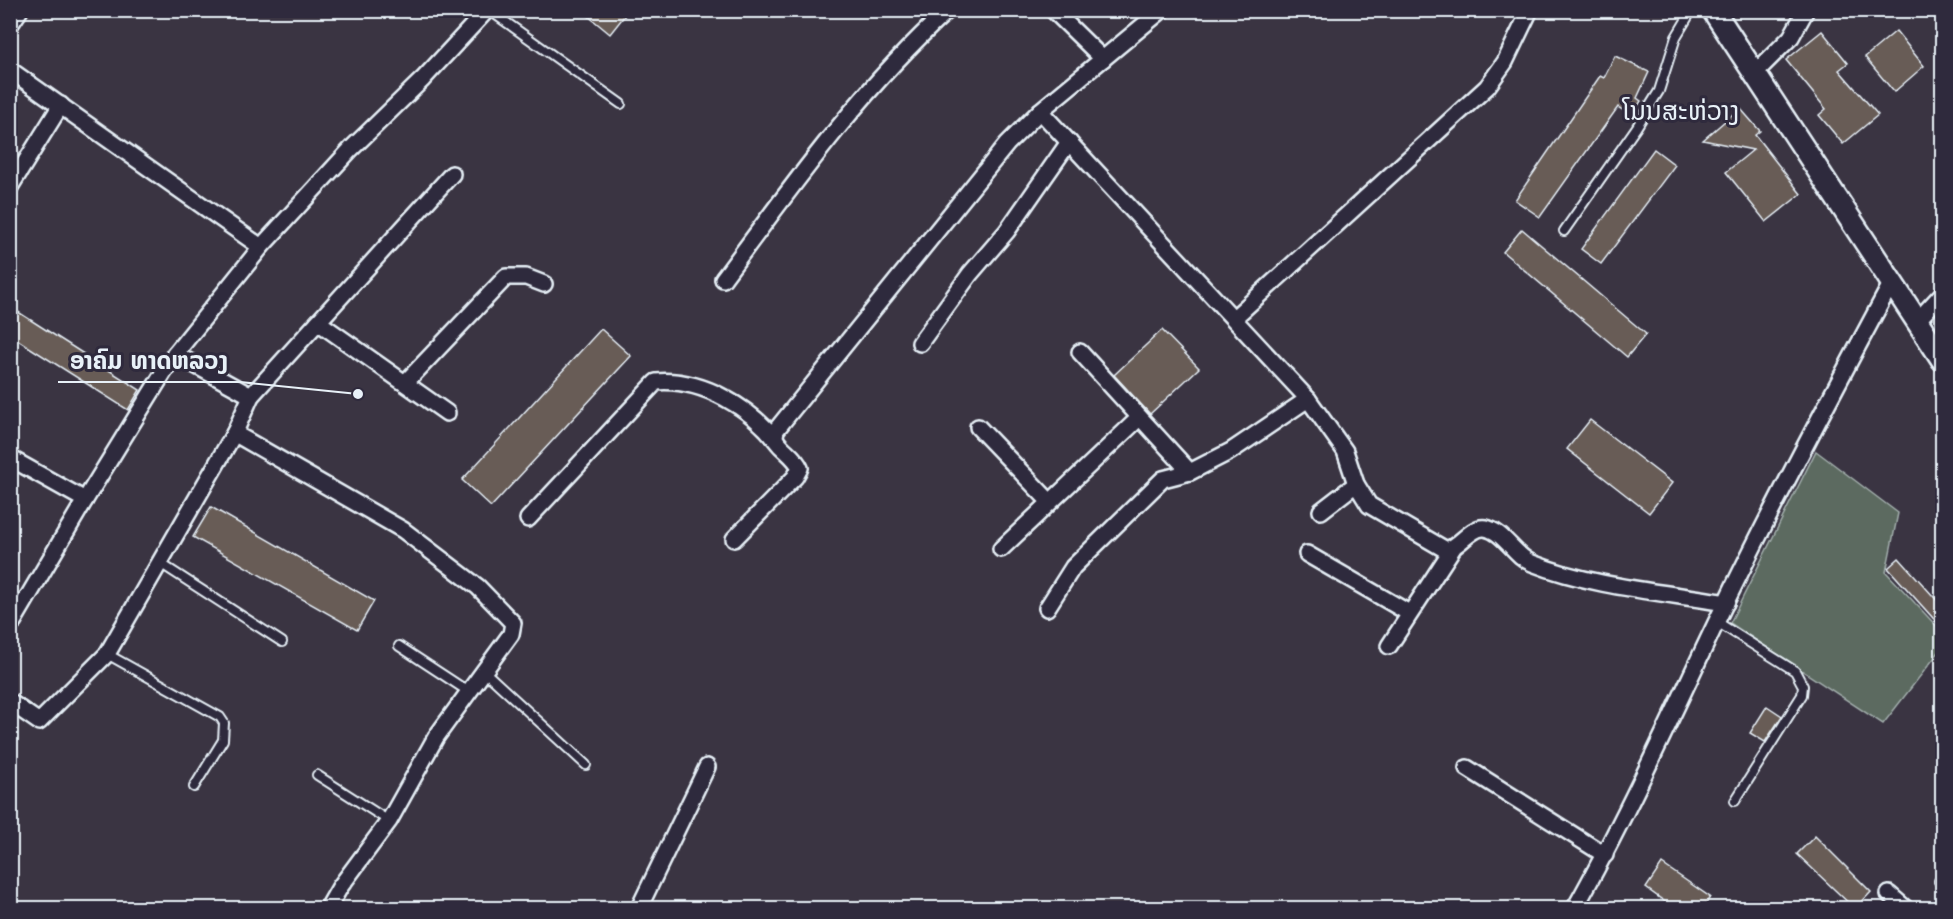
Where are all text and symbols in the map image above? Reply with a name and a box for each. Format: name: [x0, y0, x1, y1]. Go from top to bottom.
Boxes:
district label: ໂນນສະຫ່ວາງ: [1622, 93, 1739, 128]
callout: ອາຄົມ ທາດຫລວງ: [58, 340, 240, 382]
text: ອາຄົມ ທາດຫລວງ: [70, 345, 228, 377]

